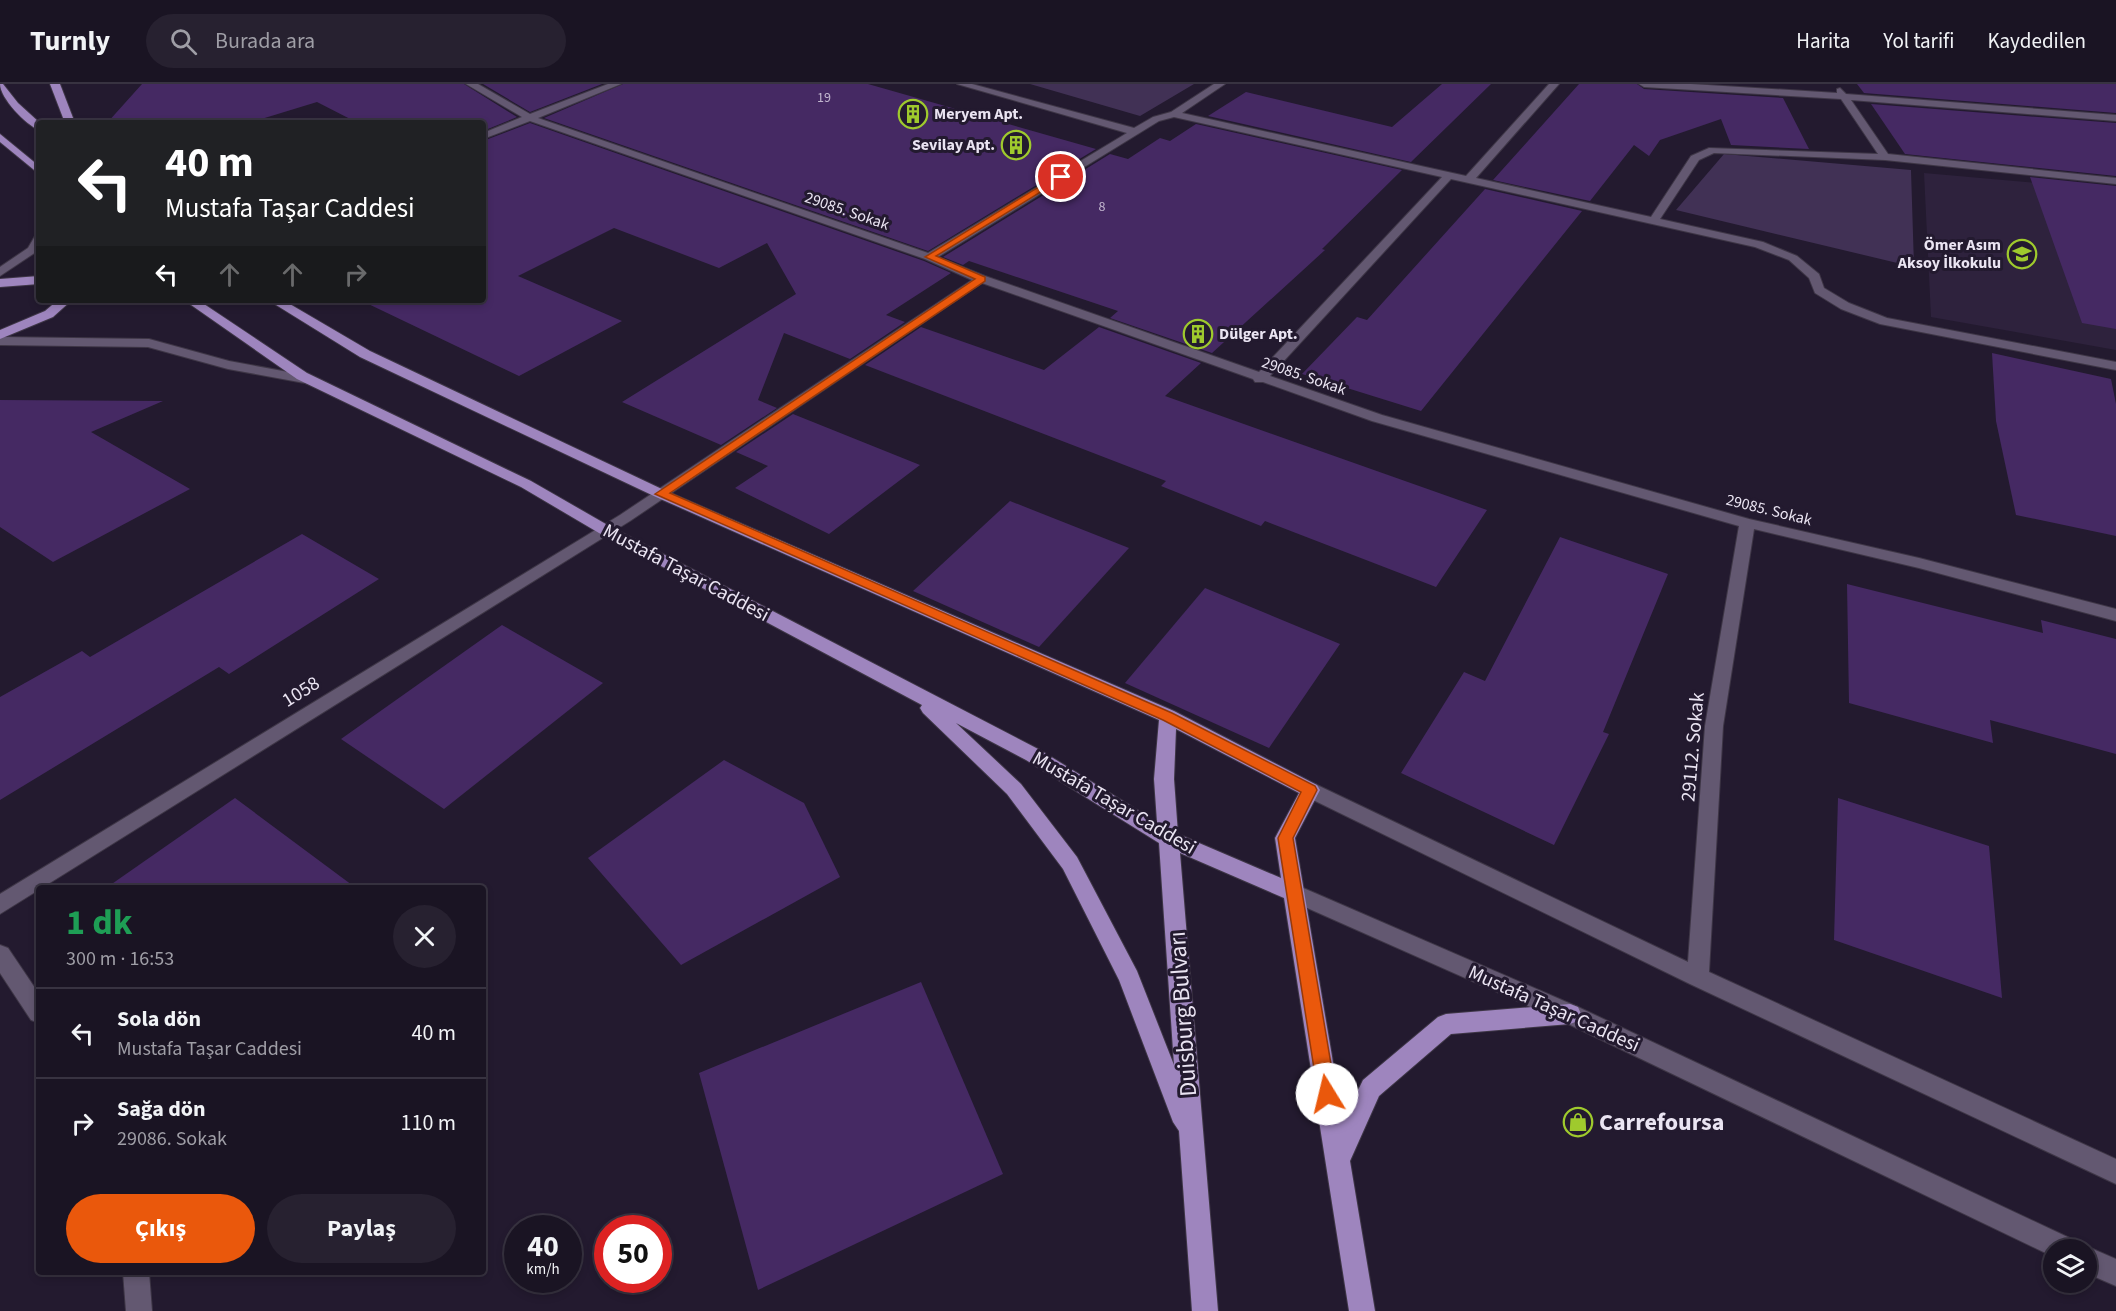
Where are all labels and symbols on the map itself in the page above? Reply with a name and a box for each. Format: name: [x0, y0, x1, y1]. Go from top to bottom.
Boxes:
house number: 19: [817, 88, 831, 108]
building icon: Meryem Apt.: [897, 98, 929, 130]
place label: Meryem Apt.: [934, 103, 1023, 125]
building icon: Sevilay Apt.: [1000, 129, 1032, 161]
place label: Sevilay Apt.: [912, 134, 995, 156]
pin: [1035, 151, 1086, 202]
street label: 29085. Sokak: [802, 186, 892, 236]
house number: 8: [1099, 197, 1106, 217]
place label: Ömer Asım Aksoy İlkokulu: [1897, 234, 2001, 274]
school or university icon: Ömer Asım Aksoy İlkokulu: [2006, 238, 2038, 270]
building icon: Dülger Apt.: [1182, 318, 1214, 350]
place label: Dülger Apt.: [1219, 323, 1298, 345]
street label: 29085. Sokak: [1259, 351, 1349, 401]
street label: 29085. Sokak: [1724, 489, 1814, 531]
street label: Mustafa Taşar Caddesi: [598, 517, 774, 629]
street label: 1058: [277, 670, 325, 714]
street label: 29112. Sokak: [1674, 691, 1712, 803]
street label: Mustafa Taşar Caddesi: [1027, 745, 1201, 861]
street label: Duisburg Bulvarı: [1160, 930, 1206, 1098]
street label: Mustafa Taşar Caddesi: [1464, 959, 1644, 1059]
position arrow: [1295, 1062, 1359, 1126]
place label: Carrefoursa: [1599, 1105, 1724, 1140]
shop icon: Carrefoursa: [1562, 1106, 1594, 1138]
speed limit sign: 50: [594, 1215, 672, 1293]

